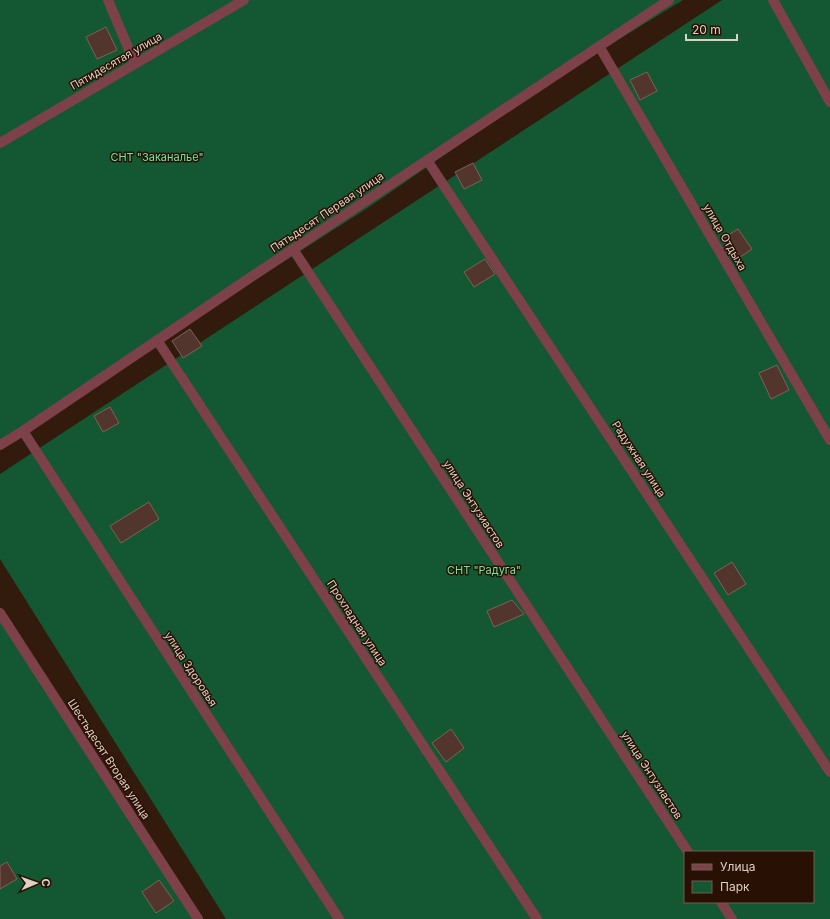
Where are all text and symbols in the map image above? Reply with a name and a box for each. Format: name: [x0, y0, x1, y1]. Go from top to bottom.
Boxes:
scale bar: [686, 16, 737, 42]
text: 20 m: [692, 22, 721, 37]
street label: Пятидесятая улица: [68, 29, 164, 93]
park label: СНТ "Заканалье": [110, 150, 204, 164]
street label: Пятьдесят Первая улица: [268, 169, 386, 255]
street label: улица Отдыха: [700, 201, 750, 273]
street label: Радужная улица: [609, 418, 669, 500]
street label: улица Энтузиастов: [440, 457, 508, 551]
park label: СНТ "Радуга": [447, 563, 521, 577]
street label: Прохладная улица: [324, 577, 390, 669]
street label: улица Здоровья: [162, 629, 220, 709]
street label: Шестьдесят Вторая улица: [65, 696, 153, 822]
street label: улица Энтузиастов: [618, 728, 686, 822]
legend: [684, 851, 814, 903]
text: Улица: [720, 859, 755, 874]
north arrow: [16, 863, 56, 903]
text: С: [39, 878, 53, 887]
text: Парк: [720, 879, 750, 894]

